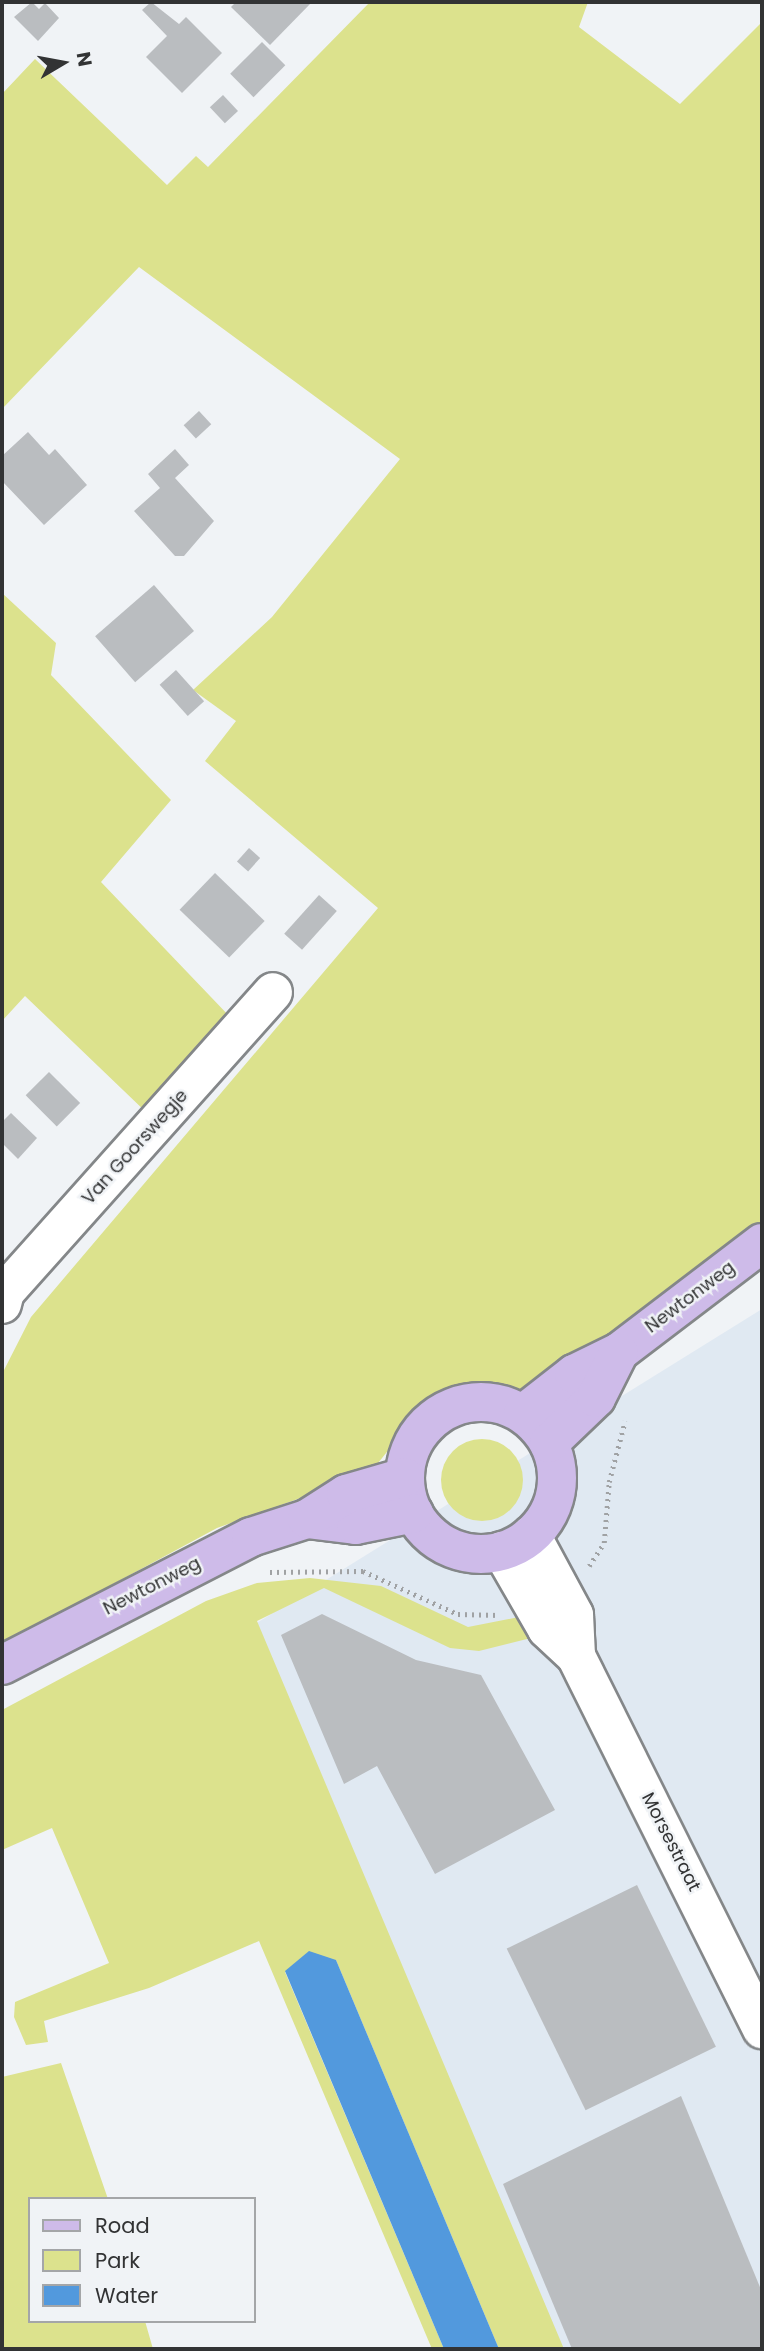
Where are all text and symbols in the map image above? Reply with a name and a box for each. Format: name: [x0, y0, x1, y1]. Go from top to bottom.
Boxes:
north arrow: [28, 28, 98, 98]
text: N: [70, 50, 99, 69]
street label: Van Goorswegje: [78, 1085, 192, 1209]
street label: Newtonweg: [641, 1256, 739, 1338]
street label: Newtonweg: [100, 1552, 204, 1620]
street label: Morsestraat: [637, 1789, 705, 1895]
legend: [28, 2197, 256, 2323]
text: Road: [95, 2211, 150, 2240]
text: Park: [95, 2246, 140, 2275]
text: Water: [95, 2281, 158, 2310]

